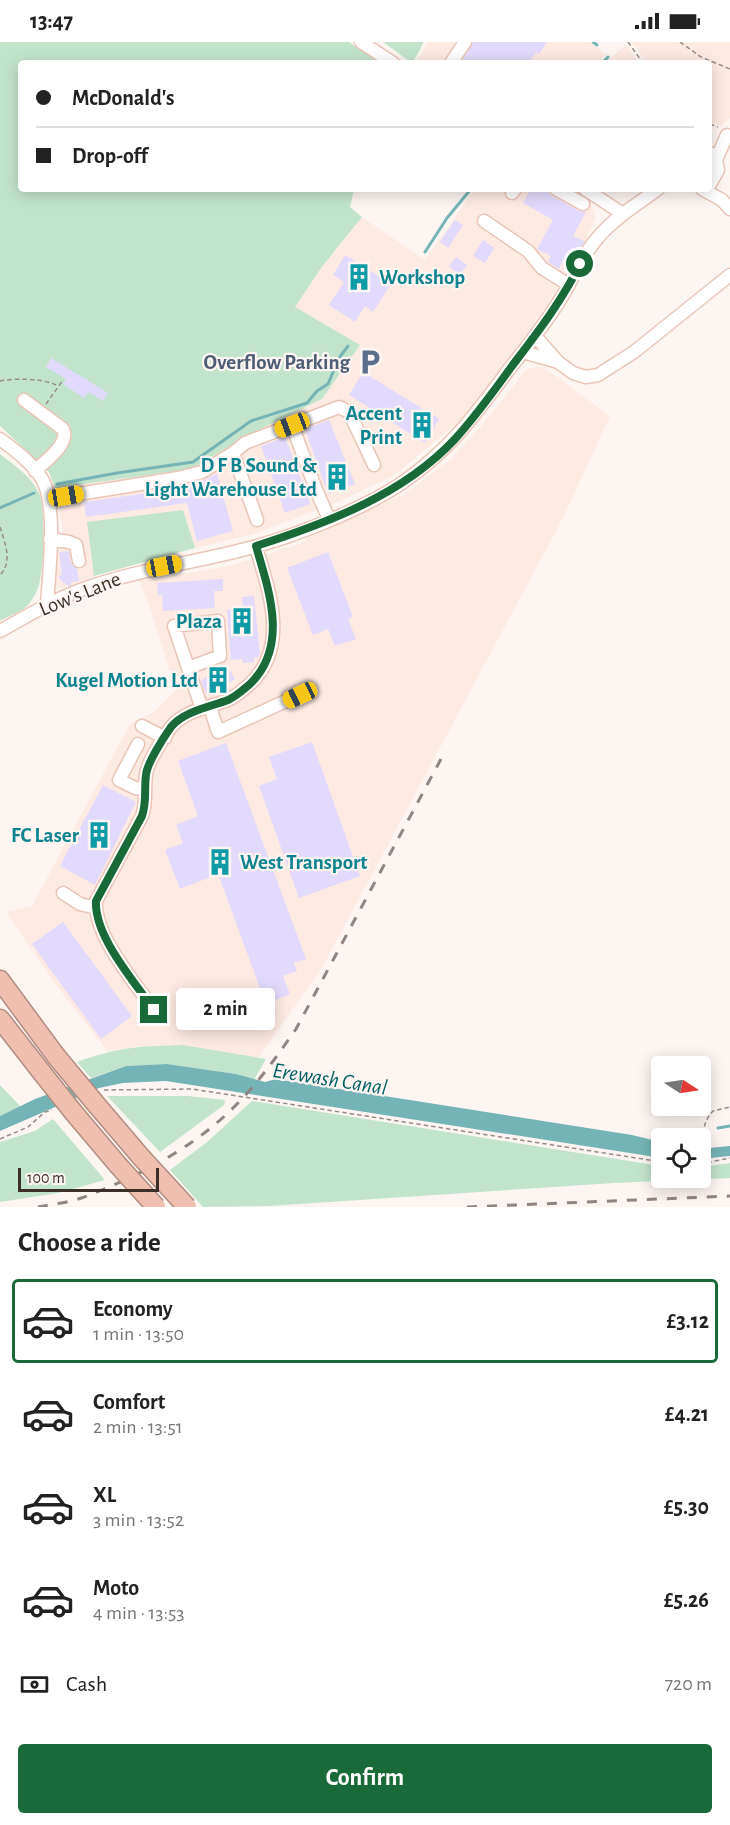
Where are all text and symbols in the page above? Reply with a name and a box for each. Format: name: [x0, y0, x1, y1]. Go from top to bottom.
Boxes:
text: 13:47: [30, 10, 73, 32]
text: McDonald's: [72, 87, 174, 109]
text: Drop-off: [72, 145, 148, 167]
route start: [566, 250, 593, 277]
building icon: Workshop: [344, 262, 374, 292]
place label: Workshop: [379, 267, 465, 288]
parking icon: Overflow Parking: [355, 347, 385, 377]
place label: Overflow Parking: [203, 352, 350, 373]
place label: Accent Print: [345, 403, 402, 448]
car: [272, 410, 312, 440]
building icon: Accent Print: [407, 410, 437, 440]
place label: D F B Sound & Light Warehouse Ltd: [145, 455, 317, 500]
building icon: D F B Sound & Light Warehouse Ltd: [322, 462, 352, 492]
car: [47, 484, 85, 508]
car: [145, 554, 183, 578]
street label: Low's Lane: [36, 568, 124, 620]
building icon: Plaza: [227, 606, 257, 636]
place label: Plaza: [176, 611, 222, 632]
building icon: Kugel Motion Ltd: [203, 665, 233, 695]
place label: Kugel Motion Ltd: [55, 670, 198, 691]
car: [280, 679, 320, 711]
building icon: FC Laser: [84, 820, 114, 850]
place label: FC Laser: [11, 825, 80, 846]
building icon: West Transport: [205, 847, 235, 877]
place label: West Transport: [240, 852, 367, 873]
callout: 2 min: [175, 989, 274, 1031]
route end: [140, 996, 167, 1023]
text: 2 min: [203, 999, 248, 1019]
north arrow: [651, 1056, 711, 1116]
map controls: [651, 1056, 711, 1188]
water label: Erewash Canal: [271, 1059, 389, 1099]
button: locate: [651, 1128, 711, 1188]
scale bar: [18, 1165, 159, 1192]
text: 100 m: [27, 1170, 65, 1186]
text: Choose a ride: [18, 1229, 161, 1256]
icon: car: [21, 1294, 75, 1348]
text: Economy: [93, 1298, 173, 1320]
text: £3.12: [666, 1310, 709, 1332]
text: 1 min · 13:50: [93, 1324, 184, 1344]
icon: car: [21, 1387, 75, 1441]
text: Comfort: [93, 1391, 165, 1413]
text: £4.21: [665, 1403, 709, 1425]
text: 2 min · 13:51: [93, 1417, 183, 1437]
icon: car: [21, 1480, 75, 1534]
text: XL: [93, 1484, 116, 1506]
text: £5.30: [664, 1496, 709, 1518]
text: 3 min · 13:52: [93, 1510, 184, 1530]
icon: car: [21, 1573, 75, 1627]
text: Moto: [93, 1577, 139, 1599]
text: £5.26: [664, 1589, 709, 1611]
text: 4 min · 13:53: [93, 1603, 185, 1623]
icon: cash: [18, 1668, 51, 1701]
text: Cash: [66, 1673, 107, 1695]
text: 720 m: [665, 1674, 712, 1694]
button: Confirm: [18, 1744, 712, 1813]

